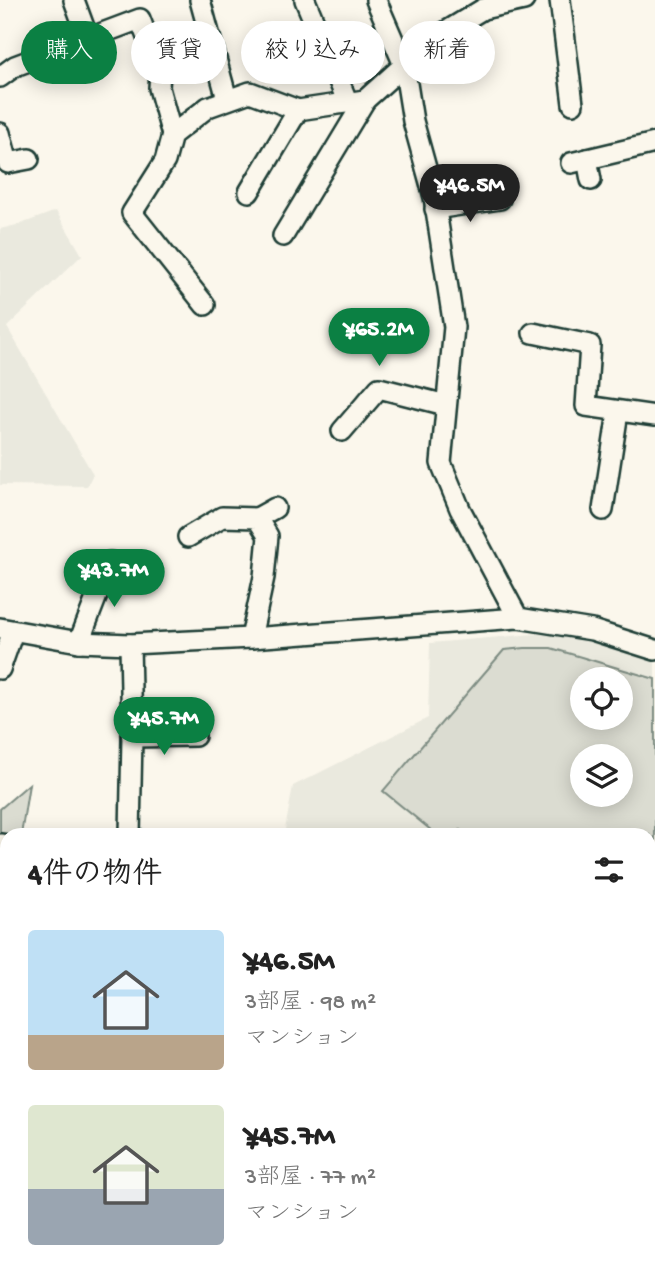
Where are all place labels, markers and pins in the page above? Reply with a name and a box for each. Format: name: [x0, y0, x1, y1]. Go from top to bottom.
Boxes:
pin: ¥46.5M: [413, 164, 527, 224]
pin: ¥65.2M: [322, 308, 436, 368]
pin: ¥43.7M: [57, 550, 171, 609]
pin: ¥45.7M: [107, 698, 221, 757]

